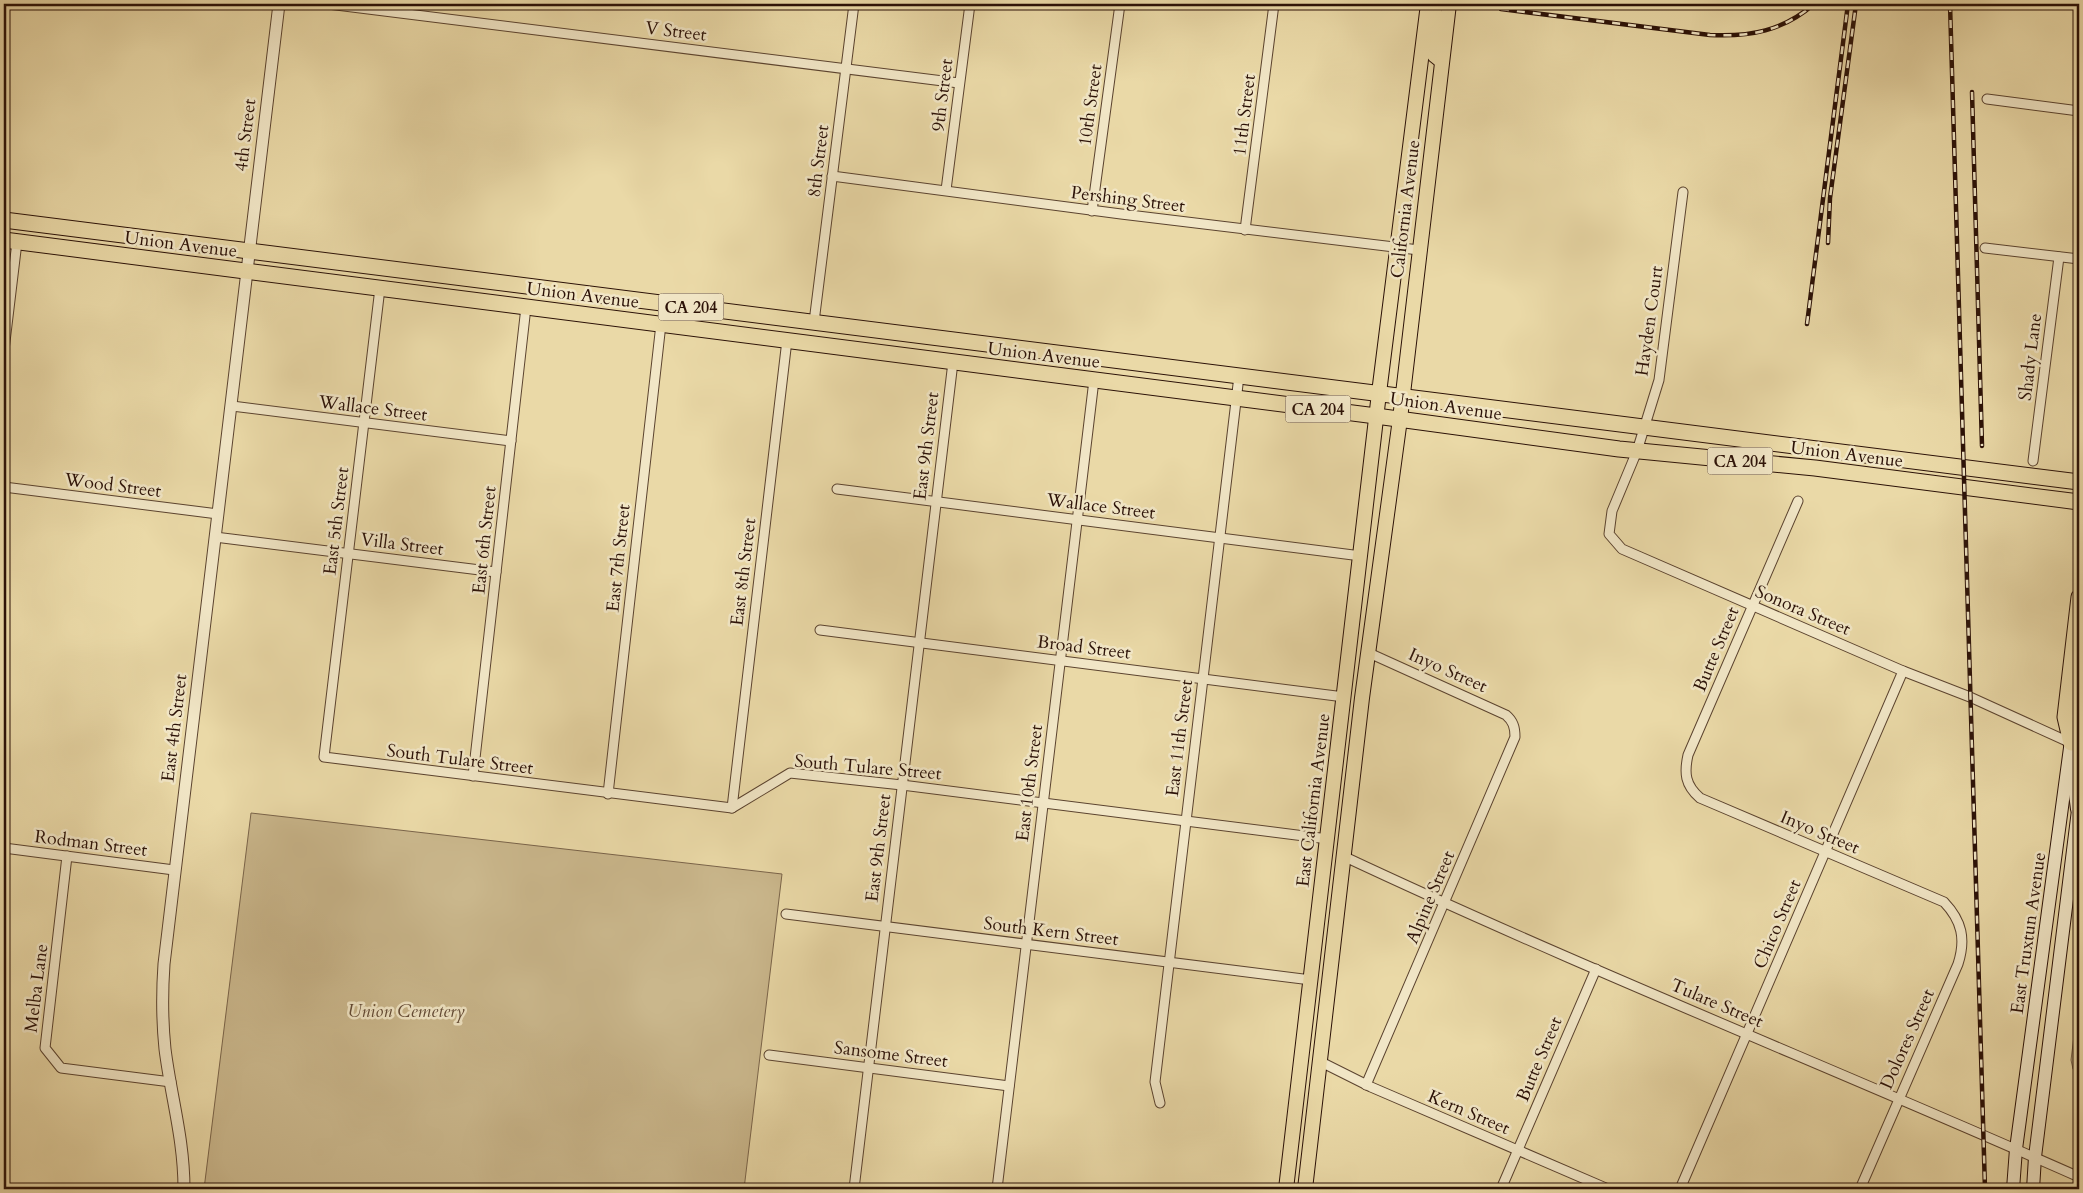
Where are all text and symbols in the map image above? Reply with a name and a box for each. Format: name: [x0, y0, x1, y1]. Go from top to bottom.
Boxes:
street label: V Street: [644, 15, 708, 48]
street label: 9th Street: [926, 57, 959, 133]
street label: 10th Street: [1072, 62, 1109, 147]
street label: 11th Street: [1227, 72, 1262, 157]
street label: 4th Street: [229, 97, 262, 173]
street label: 8th Street: [802, 123, 835, 199]
street label: California Avenue: [1385, 138, 1426, 280]
street label: Pershing Street: [1069, 180, 1187, 219]
street label: Union Avenue: [123, 225, 239, 264]
street label: Hayden Court: [1629, 264, 1670, 378]
street label: Union Avenue: [525, 276, 641, 315]
road number: CA 204: [658, 294, 724, 320]
street label: Shady Lane: [2013, 312, 2048, 402]
street label: Union Avenue: [986, 336, 1102, 375]
street label: Union Avenue: [1388, 386, 1504, 427]
street label: Wallace Street: [316, 389, 429, 428]
street label: East 9th Street: [907, 390, 946, 501]
road number: CA 204: [1286, 396, 1350, 422]
street label: Union Avenue: [1789, 435, 1905, 474]
road number: CA 204: [1708, 448, 1772, 474]
street label: East 5th Street: [317, 465, 356, 576]
street label: Wood Street: [62, 467, 163, 504]
street label: East 6th Street: [466, 485, 503, 595]
street label: Wallace Street: [1044, 487, 1157, 526]
street label: East 7th Street: [600, 503, 637, 613]
street label: East 8th Street: [724, 516, 763, 627]
street label: Villa Street: [359, 527, 445, 562]
street label: Sonora Street: [1751, 579, 1855, 642]
street label: Butte Street: [1687, 603, 1746, 695]
street label: Broad Street: [1036, 629, 1132, 666]
street label: Inyo Street: [1404, 642, 1491, 699]
street label: East 4th Street: [155, 672, 194, 783]
street label: East 11th Street: [1160, 678, 1199, 798]
street label: East California Avenue: [1290, 712, 1337, 888]
street label: East 10th Street: [1010, 723, 1049, 843]
street label: South Tulare Street: [385, 738, 535, 781]
street label: South Tulare Street: [793, 749, 943, 786]
street label: East 9th Street: [859, 792, 898, 903]
street label: Inyo Street: [1776, 805, 1864, 860]
street label: Rodman Street: [33, 824, 149, 863]
street label: Alpine Street: [1400, 847, 1461, 947]
street label: East Truxtun Avenue: [2005, 851, 2052, 1016]
street label: Chico Street: [1747, 875, 1808, 973]
street label: South Kern Street: [982, 911, 1120, 952]
street label: Melba Lane: [19, 942, 54, 1034]
street label: Tulare Street: [1667, 973, 1767, 1034]
street label: Dolores Street: [1874, 985, 1941, 1093]
park label: Union Cemetery: [347, 999, 465, 1024]
street label: Butte Street: [1510, 1013, 1569, 1105]
street label: Sansome Street: [833, 1035, 950, 1074]
street label: Kern Street: [1424, 1084, 1514, 1141]

